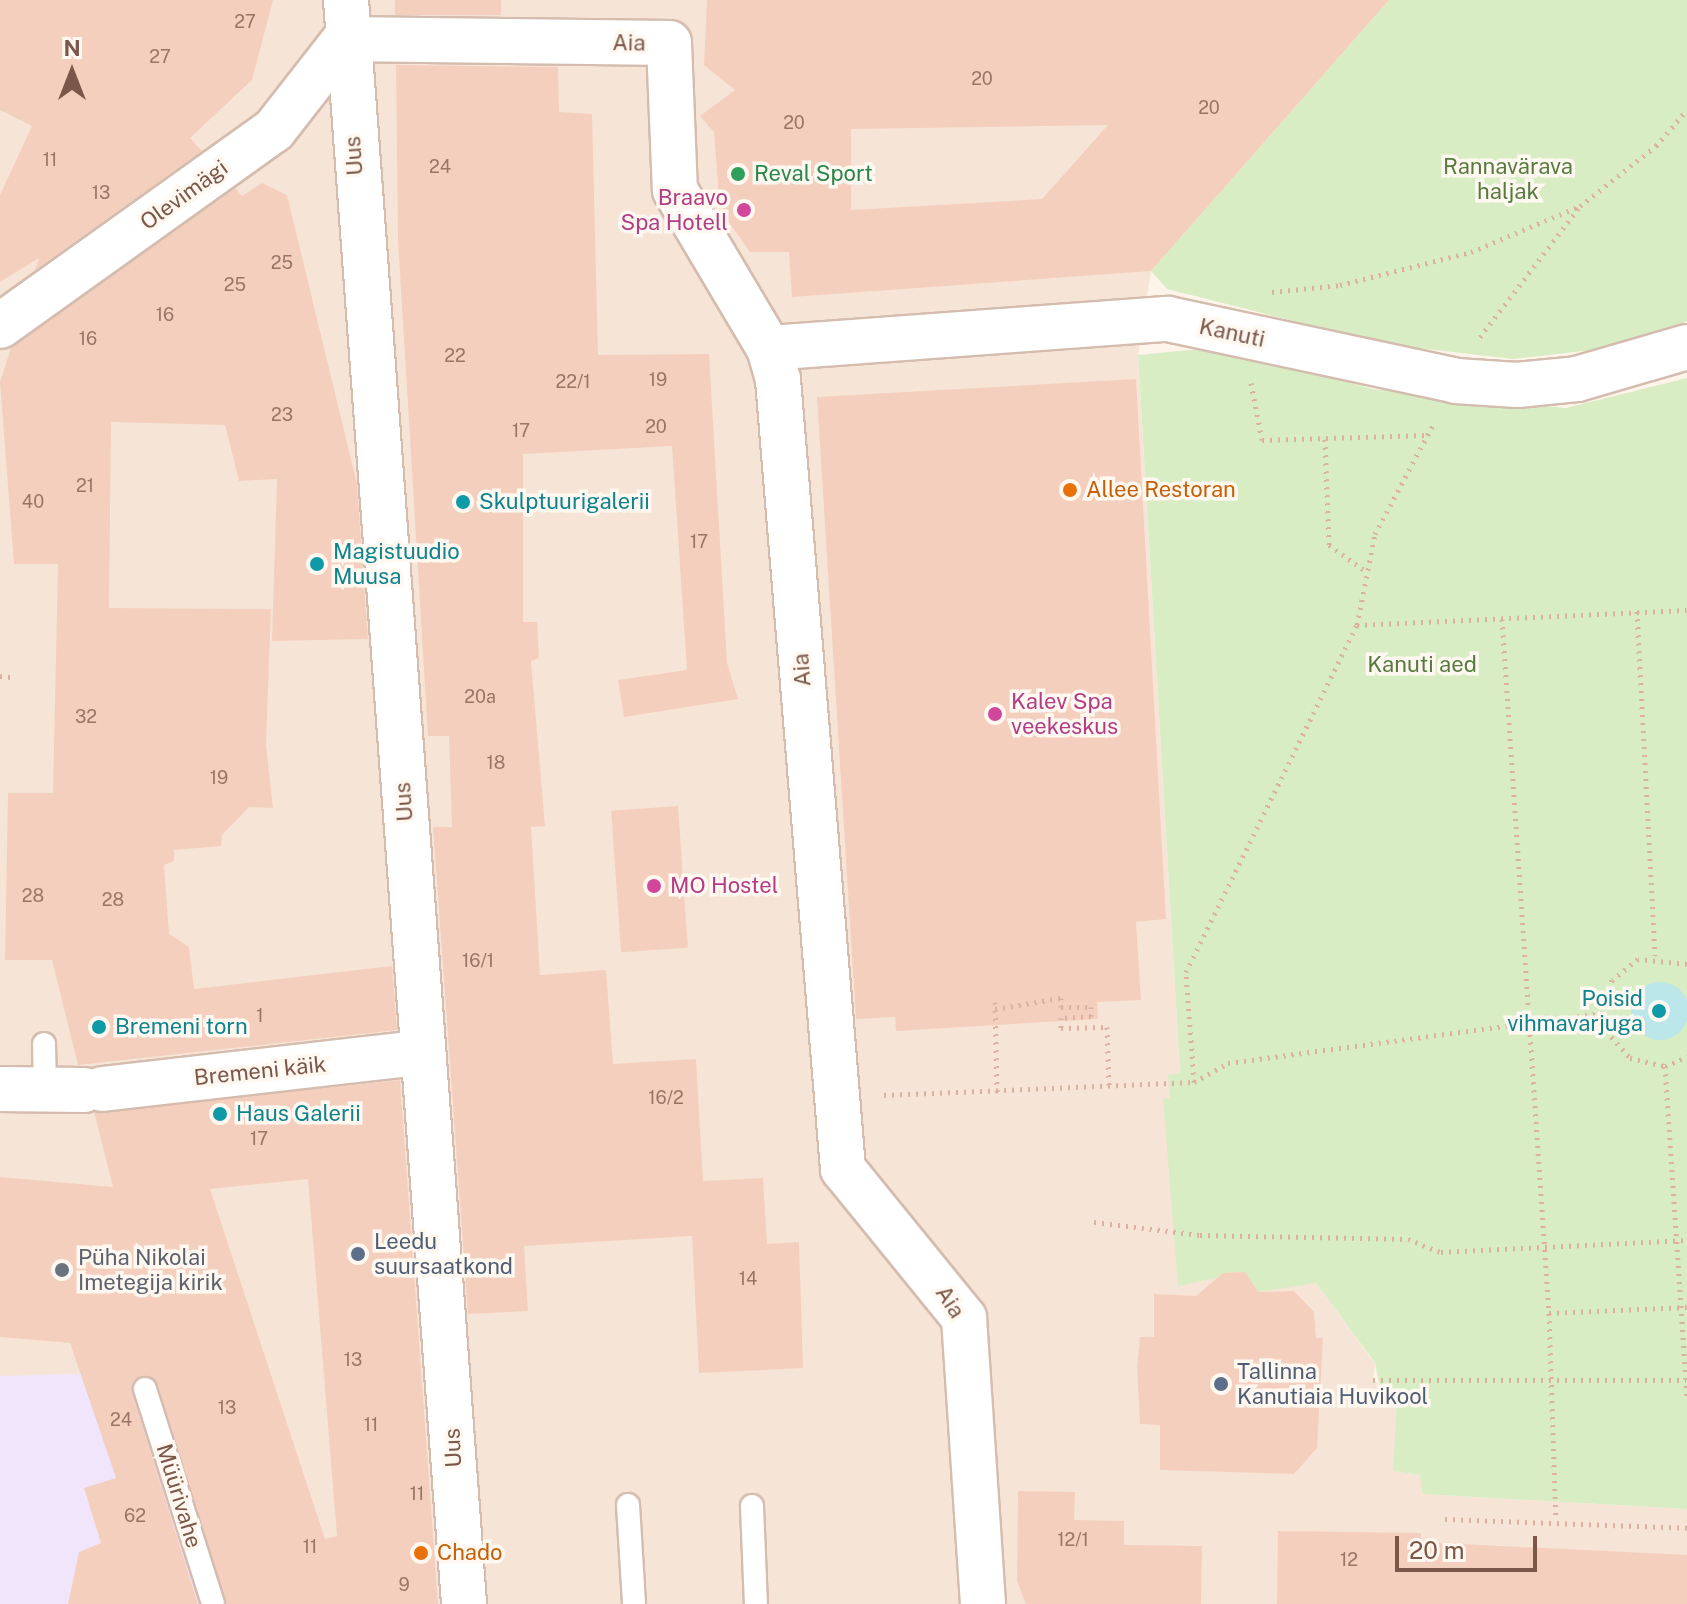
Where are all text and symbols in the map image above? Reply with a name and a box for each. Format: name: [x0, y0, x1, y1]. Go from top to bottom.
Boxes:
house number: 27: [234, 11, 256, 33]
street label: Aia: [612, 30, 646, 56]
north arrow: [32, 32, 112, 112]
text: N: [63, 35, 81, 61]
house number: 27: [149, 46, 171, 68]
house number: 20: [971, 68, 993, 90]
house number: 20: [1198, 97, 1220, 119]
house number: 20: [783, 112, 805, 134]
street label: Uus: [339, 135, 369, 177]
house number: 11: [43, 149, 57, 171]
park label: Rannavärava haljak: [1443, 153, 1573, 204]
street label: Olevimägi: [135, 155, 233, 235]
house number: 24: [429, 156, 451, 178]
place label: Reval Sport: [754, 161, 873, 187]
marker: Reval Sport: [729, 165, 747, 183]
house number: 13: [92, 182, 110, 204]
place label: Braavo Spa Hotell: [620, 184, 728, 236]
marker: Braavo Spa Hotell: [735, 201, 753, 219]
house number: 25: [271, 252, 293, 274]
house number: 25: [224, 274, 246, 296]
house number: 16: [156, 304, 174, 326]
street label: Kanuti: [1197, 313, 1267, 353]
house number: 16: [79, 328, 97, 350]
house number: 22: [444, 345, 466, 367]
house number: 19: [649, 369, 667, 391]
house number: 22/1: [555, 371, 591, 393]
house number: 23: [271, 404, 293, 426]
house number: 20: [645, 416, 667, 438]
house number: 17: [512, 420, 530, 442]
house number: 21: [76, 475, 94, 497]
place label: Allee Restoran: [1086, 477, 1236, 503]
marker: Allee Restoran: [1061, 481, 1079, 499]
place label: Skulptuurigalerii: [479, 489, 650, 515]
house number: 40: [22, 491, 44, 513]
marker: Skulptuurigalerii: [454, 493, 472, 511]
house number: 17: [690, 531, 708, 553]
place label: Magistuudio Muusa: [333, 538, 460, 590]
marker: Magistuudio Muusa: [308, 555, 326, 573]
park label: Kanuti aed: [1367, 652, 1477, 678]
street label: Aia: [788, 653, 816, 687]
house number: 20a: [464, 686, 496, 708]
place label: Kalev Spa veekeskus: [1011, 688, 1118, 740]
marker: Kalev Spa veekeskus: [986, 705, 1004, 723]
house number: 32: [75, 706, 97, 728]
house number: 18: [487, 752, 505, 774]
house number: 19: [210, 767, 228, 789]
street label: Uus: [389, 781, 419, 823]
place label: MO Hostel: [670, 873, 778, 899]
marker: MO Hostel: [645, 877, 663, 895]
house number: 28: [22, 885, 44, 907]
house number: 28: [102, 889, 124, 911]
house number: 16/1: [462, 950, 494, 972]
place label: Poisid vihmavarjuga: [1507, 985, 1643, 1036]
marker: Poisid vihmavarjuga: [1650, 1002, 1668, 1020]
house number: 1: [256, 1005, 264, 1027]
place label: Bremeni torn: [115, 1014, 248, 1040]
marker: Bremeni torn: [90, 1018, 108, 1036]
street label: Bremeni käik: [193, 1051, 327, 1091]
house number: 16/2: [648, 1087, 684, 1109]
place label: Haus Galerii: [236, 1101, 361, 1127]
marker: Haus Galerii: [211, 1105, 229, 1123]
house number: 17: [250, 1128, 268, 1150]
place label: Leedu suursaatkond: [374, 1228, 513, 1280]
place label: Püha Nikolai Imetegija kirik: [78, 1244, 223, 1296]
marker: Leedu suursaatkond: [349, 1245, 367, 1263]
marker: Püha Nikolai Imetegija kirik: [53, 1261, 71, 1279]
house number: 14: [739, 1268, 757, 1290]
street label: Aia: [930, 1281, 970, 1323]
house number: 13: [344, 1349, 362, 1371]
place label: Tallinna Kanutiaia Huvikool: [1237, 1358, 1428, 1410]
marker: Tallinna Kanutiaia Huvikool: [1212, 1375, 1230, 1393]
house number: 13: [218, 1397, 236, 1419]
house number: 24: [110, 1409, 132, 1431]
house number: 11: [364, 1414, 378, 1436]
street label: Uus: [439, 1428, 467, 1468]
street label: Müürivahe: [151, 1441, 207, 1551]
house number: 11: [410, 1483, 424, 1505]
house number: 62: [124, 1505, 146, 1527]
scale bar: [1399, 1520, 1541, 1570]
house number: 12/1: [1057, 1529, 1089, 1551]
house number: 11: [303, 1536, 317, 1558]
text: 20 m: [1409, 1536, 1465, 1564]
place label: Chado: [437, 1540, 503, 1566]
marker: Chado: [412, 1544, 430, 1562]
house number: 12: [1340, 1549, 1358, 1571]
house number: 9: [398, 1574, 410, 1596]

